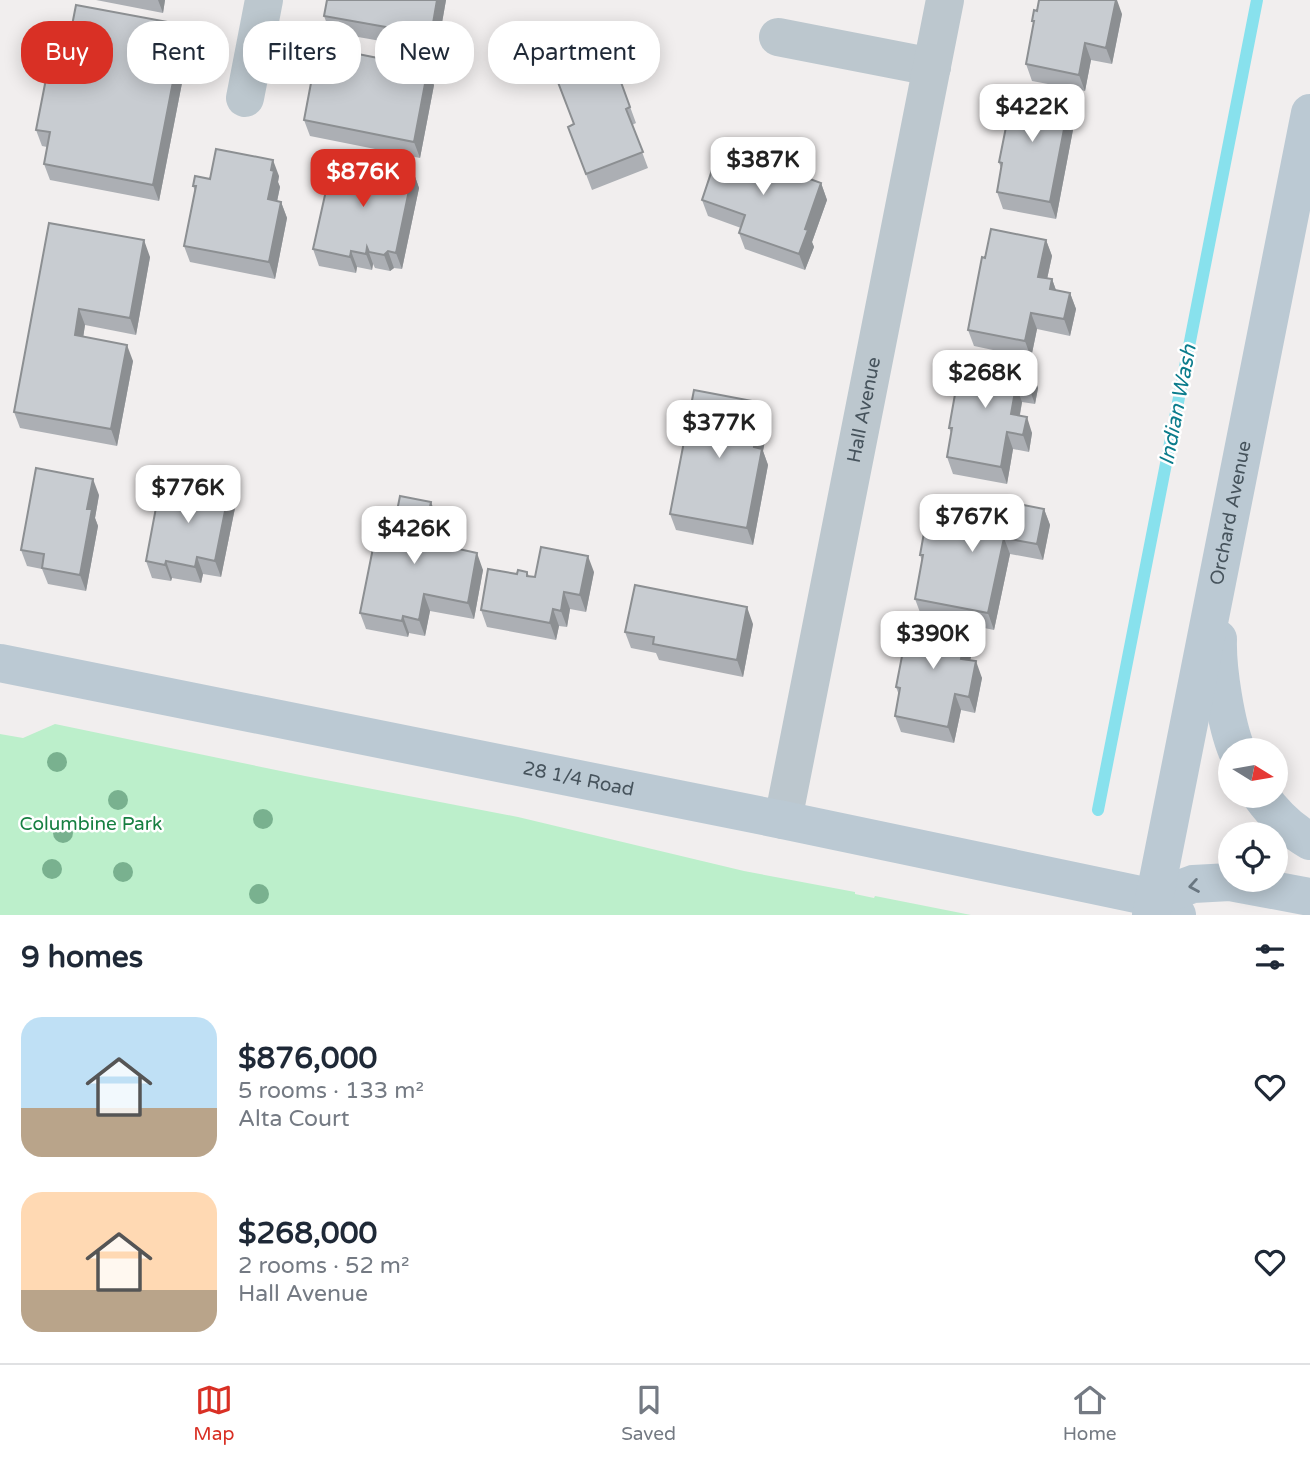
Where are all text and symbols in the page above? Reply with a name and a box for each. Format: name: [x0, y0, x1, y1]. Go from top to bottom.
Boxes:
chip: Buy: [21, 21, 113, 84]
chip: Rent: [127, 21, 229, 84]
chip: Filters: [243, 21, 361, 84]
chip: New: [375, 21, 474, 84]
chip: Apartment: [488, 21, 660, 84]
pin: $422K: [983, 85, 1081, 144]
text: $422K: [996, 93, 1068, 121]
pin: $387K: [714, 138, 812, 197]
text: $387K: [727, 146, 799, 174]
pin: $876K: [314, 150, 412, 209]
text: $876K: [327, 158, 399, 186]
water label: Indian Wash: [1154, 341, 1202, 467]
pin: $268K: [936, 350, 1034, 410]
street label: Hall Avenue: [843, 355, 885, 465]
text: $268K: [949, 359, 1021, 387]
pin: $377K: [670, 400, 768, 460]
text: $377K: [683, 409, 755, 437]
street label: Orchard Avenue: [1206, 439, 1256, 587]
pin: $776K: [139, 466, 237, 525]
text: $776K: [152, 474, 224, 502]
pin: $767K: [923, 494, 1021, 554]
text: $767K: [936, 503, 1008, 531]
pin: $426K: [365, 506, 463, 566]
text: $426K: [378, 515, 450, 543]
pin: $390K: [884, 612, 982, 671]
text: $390K: [897, 620, 969, 648]
north arrow: [1218, 738, 1288, 808]
map controls: [1218, 738, 1288, 892]
street label: 28 1/4 Road: [521, 757, 636, 801]
park label: Columbine Park: [20, 813, 162, 835]
button: locate: [1218, 822, 1288, 892]
one-way arrow: [1188, 878, 1200, 893]
icon: filters: [1251, 938, 1289, 976]
text: 9 homes: [21, 939, 143, 976]
text: $876,000: [238, 1040, 377, 1077]
icon: home: [77, 1045, 161, 1129]
icon: heart: [1251, 1068, 1289, 1106]
text: 5 rooms · 133 m²: [238, 1077, 424, 1105]
text: Alta Court: [238, 1105, 350, 1133]
text: $268,000: [238, 1215, 377, 1252]
icon: home: [77, 1220, 161, 1304]
icon: heart: [1251, 1243, 1289, 1281]
text: 2 rooms · 52 m²: [238, 1252, 409, 1280]
text: Hall Avenue: [238, 1280, 368, 1308]
tab: Map: [193, 1381, 234, 1445]
tab: Saved: [621, 1381, 676, 1445]
tab: Home: [1063, 1381, 1117, 1445]

